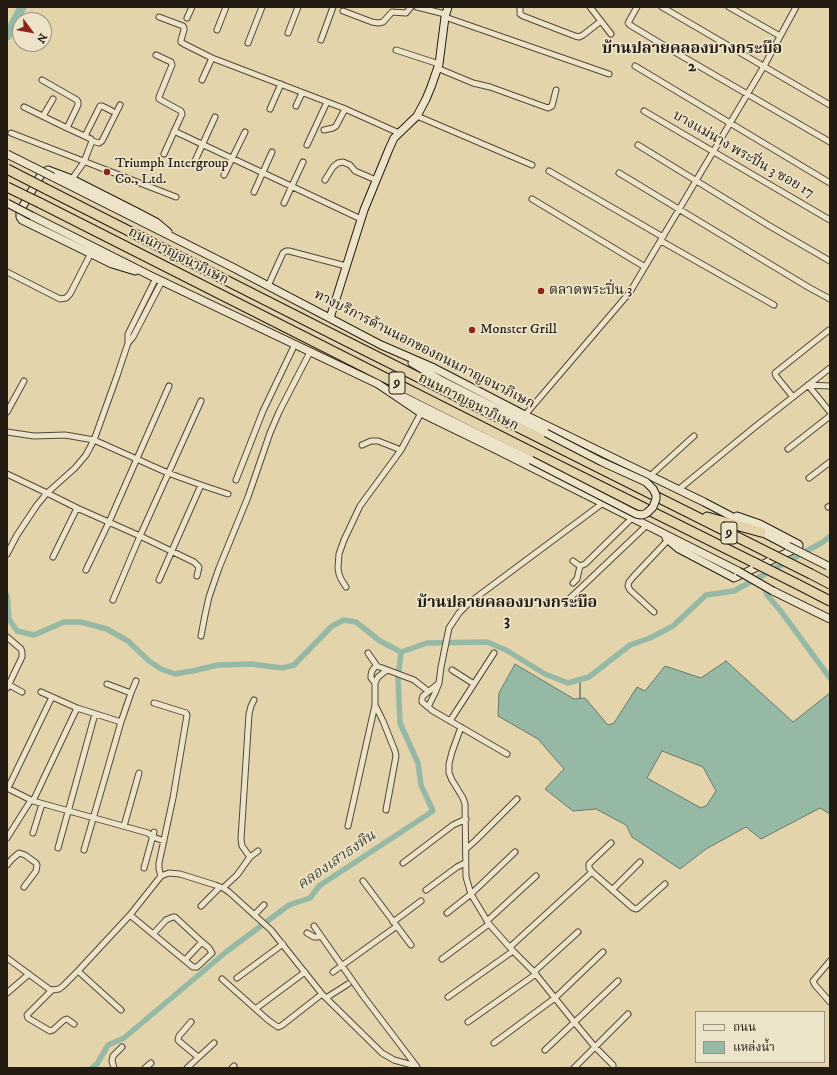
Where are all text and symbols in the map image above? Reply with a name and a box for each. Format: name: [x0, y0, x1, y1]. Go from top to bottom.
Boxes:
north arrow: [12, 12, 52, 52]
text: N: [33, 30, 50, 45]
district label: บ้านปลายคลองบางกระบือ 2: [602, 40, 782, 78]
street label: บางแม่นาง พระปิ่น 3 ซอย 17: [669, 108, 817, 202]
place label: Triumph Intergroup Co., Ltd.: [115, 156, 229, 188]
marker: Triumph Intergroup Co., Ltd.: [102, 167, 112, 177]
street label: ถนนกาญจนาภิเษก: [125, 224, 231, 290]
place label: ตลาดพระปิ่น 3: [549, 283, 632, 299]
marker: ตลาดพระปิ่น 3: [536, 286, 546, 296]
street label: ทางบริการด้านนอกของถนนกาญจนาภิเษก: [311, 287, 537, 413]
place label: Monster Grill: [480, 322, 557, 338]
marker: Monster Grill: [467, 325, 477, 335]
street label: ถนนกาญจนาภิเษก: [415, 370, 521, 436]
road number: 9: [389, 372, 405, 394]
road number: 9: [721, 522, 737, 544]
district label: บ้านปลายคลองบางกระบือ 3: [417, 594, 597, 632]
water label: คลองเสาธงหิน: [294, 827, 380, 895]
legend: [695, 1011, 825, 1063]
text: ถนน: [733, 1020, 756, 1035]
text: แหล่งน้ำ: [733, 1040, 775, 1055]

